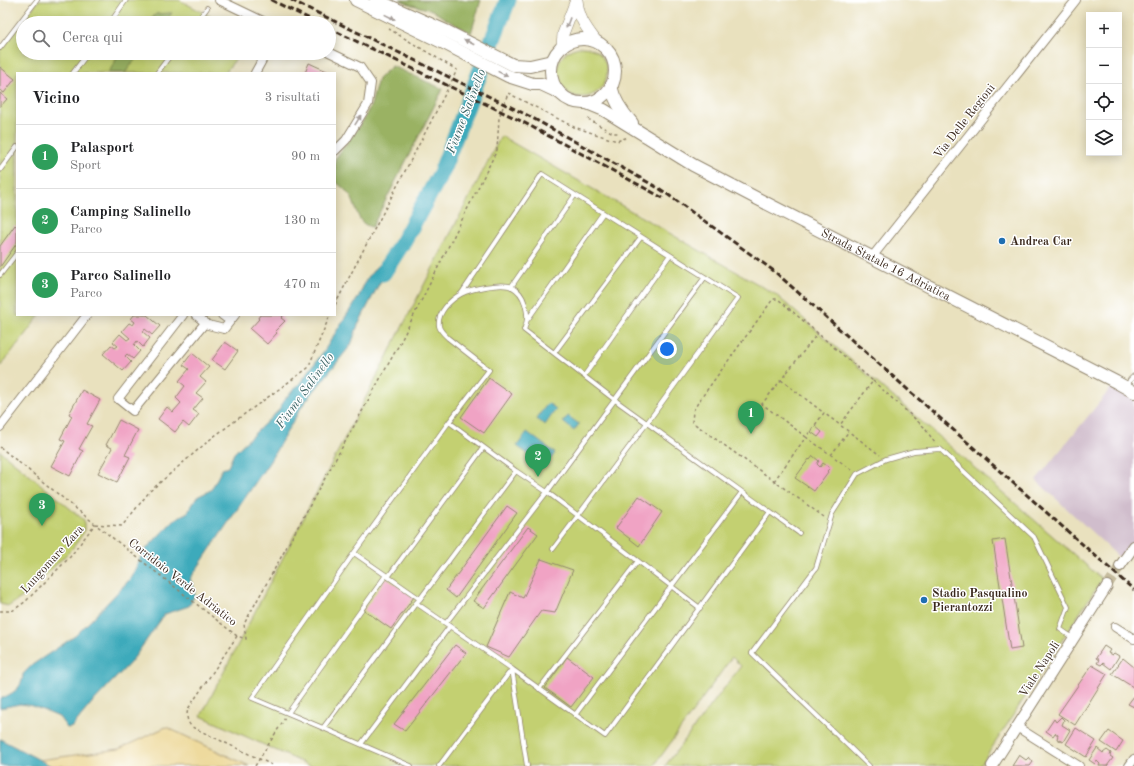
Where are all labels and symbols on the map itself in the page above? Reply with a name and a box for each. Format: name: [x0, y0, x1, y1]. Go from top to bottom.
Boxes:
one-way arrow: [385, 14, 396, 20]
one-way arrow: [564, 17, 570, 29]
one-way arrow: [463, 39, 475, 46]
water label: Fiume Salinello: [444, 67, 489, 157]
one-way arrow: [498, 71, 509, 77]
street label: Via Delle Regioni: [932, 82, 998, 161]
one-way arrow: [355, 114, 362, 126]
street label: Strada Statale 16 Adriatica: [819, 227, 952, 303]
marker: Andrea Car: [997, 236, 1007, 246]
place label: Andrea Car: [1010, 236, 1072, 248]
your location: [657, 339, 677, 359]
water label: Fiume Salinello: [273, 351, 337, 432]
pin: 1: [738, 401, 764, 434]
pin: 2: [525, 444, 551, 477]
pin: 3: [29, 493, 55, 526]
street label: Lungomare Zara: [19, 523, 86, 596]
street label: Corridoio Verde Adriatico: [126, 537, 239, 629]
place label: Stadio Pasqualino Pierantozzi: [932, 588, 1027, 614]
marker: Stadio Pasqualino Pierantozzi: [919, 595, 929, 605]
street label: Viale Napoli: [1017, 640, 1062, 700]

